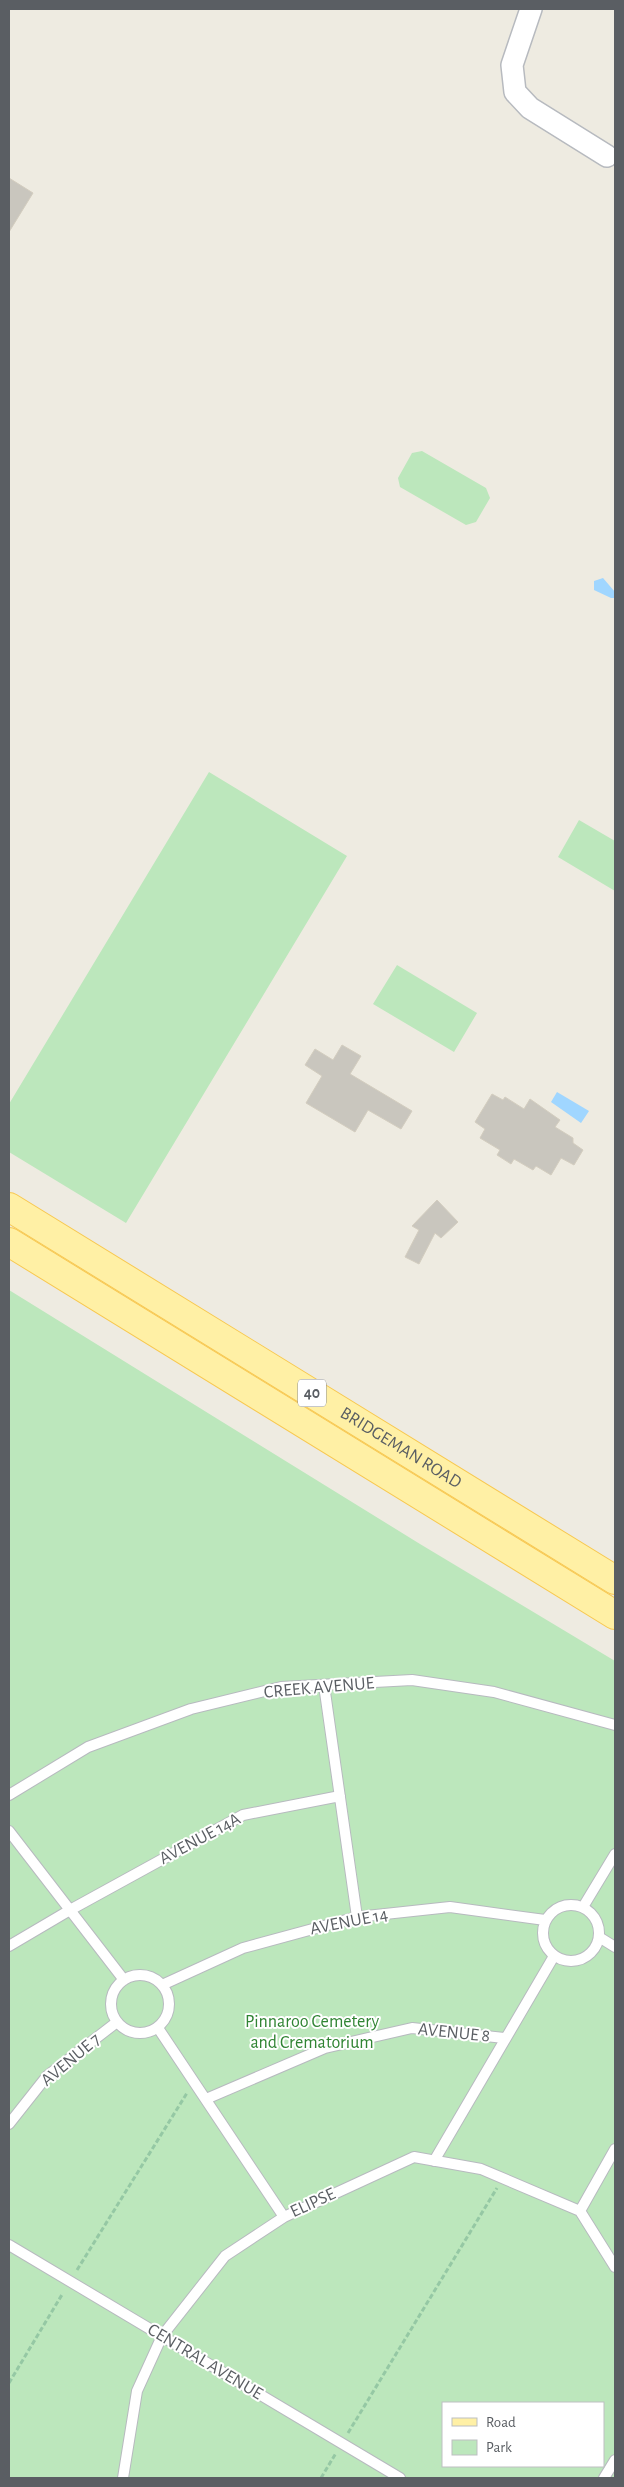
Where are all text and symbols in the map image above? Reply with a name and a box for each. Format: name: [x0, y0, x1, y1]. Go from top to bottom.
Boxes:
road number: 40: [298, 1380, 326, 1406]
street label: BRIDGEMAN ROAD: [337, 1404, 464, 1492]
street label: CREEK AVENUE: [263, 1674, 375, 1702]
street label: AVENUE 14A: [156, 1810, 244, 1868]
street label: AVENUE 14: [309, 1906, 390, 1938]
park label: Pinnaroo Cemetery and Crematorium: [245, 2013, 379, 2052]
street label: AVENUE 8: [417, 2020, 491, 2046]
street label: AVENUE 7: [38, 2030, 104, 2090]
street label: ELIPSE: [288, 2185, 339, 2221]
street label: CENTRAL AVENUE: [144, 2321, 266, 2404]
legend: [442, 2402, 604, 2467]
text: Road: [486, 2415, 516, 2430]
text: Park: [486, 2440, 512, 2455]

